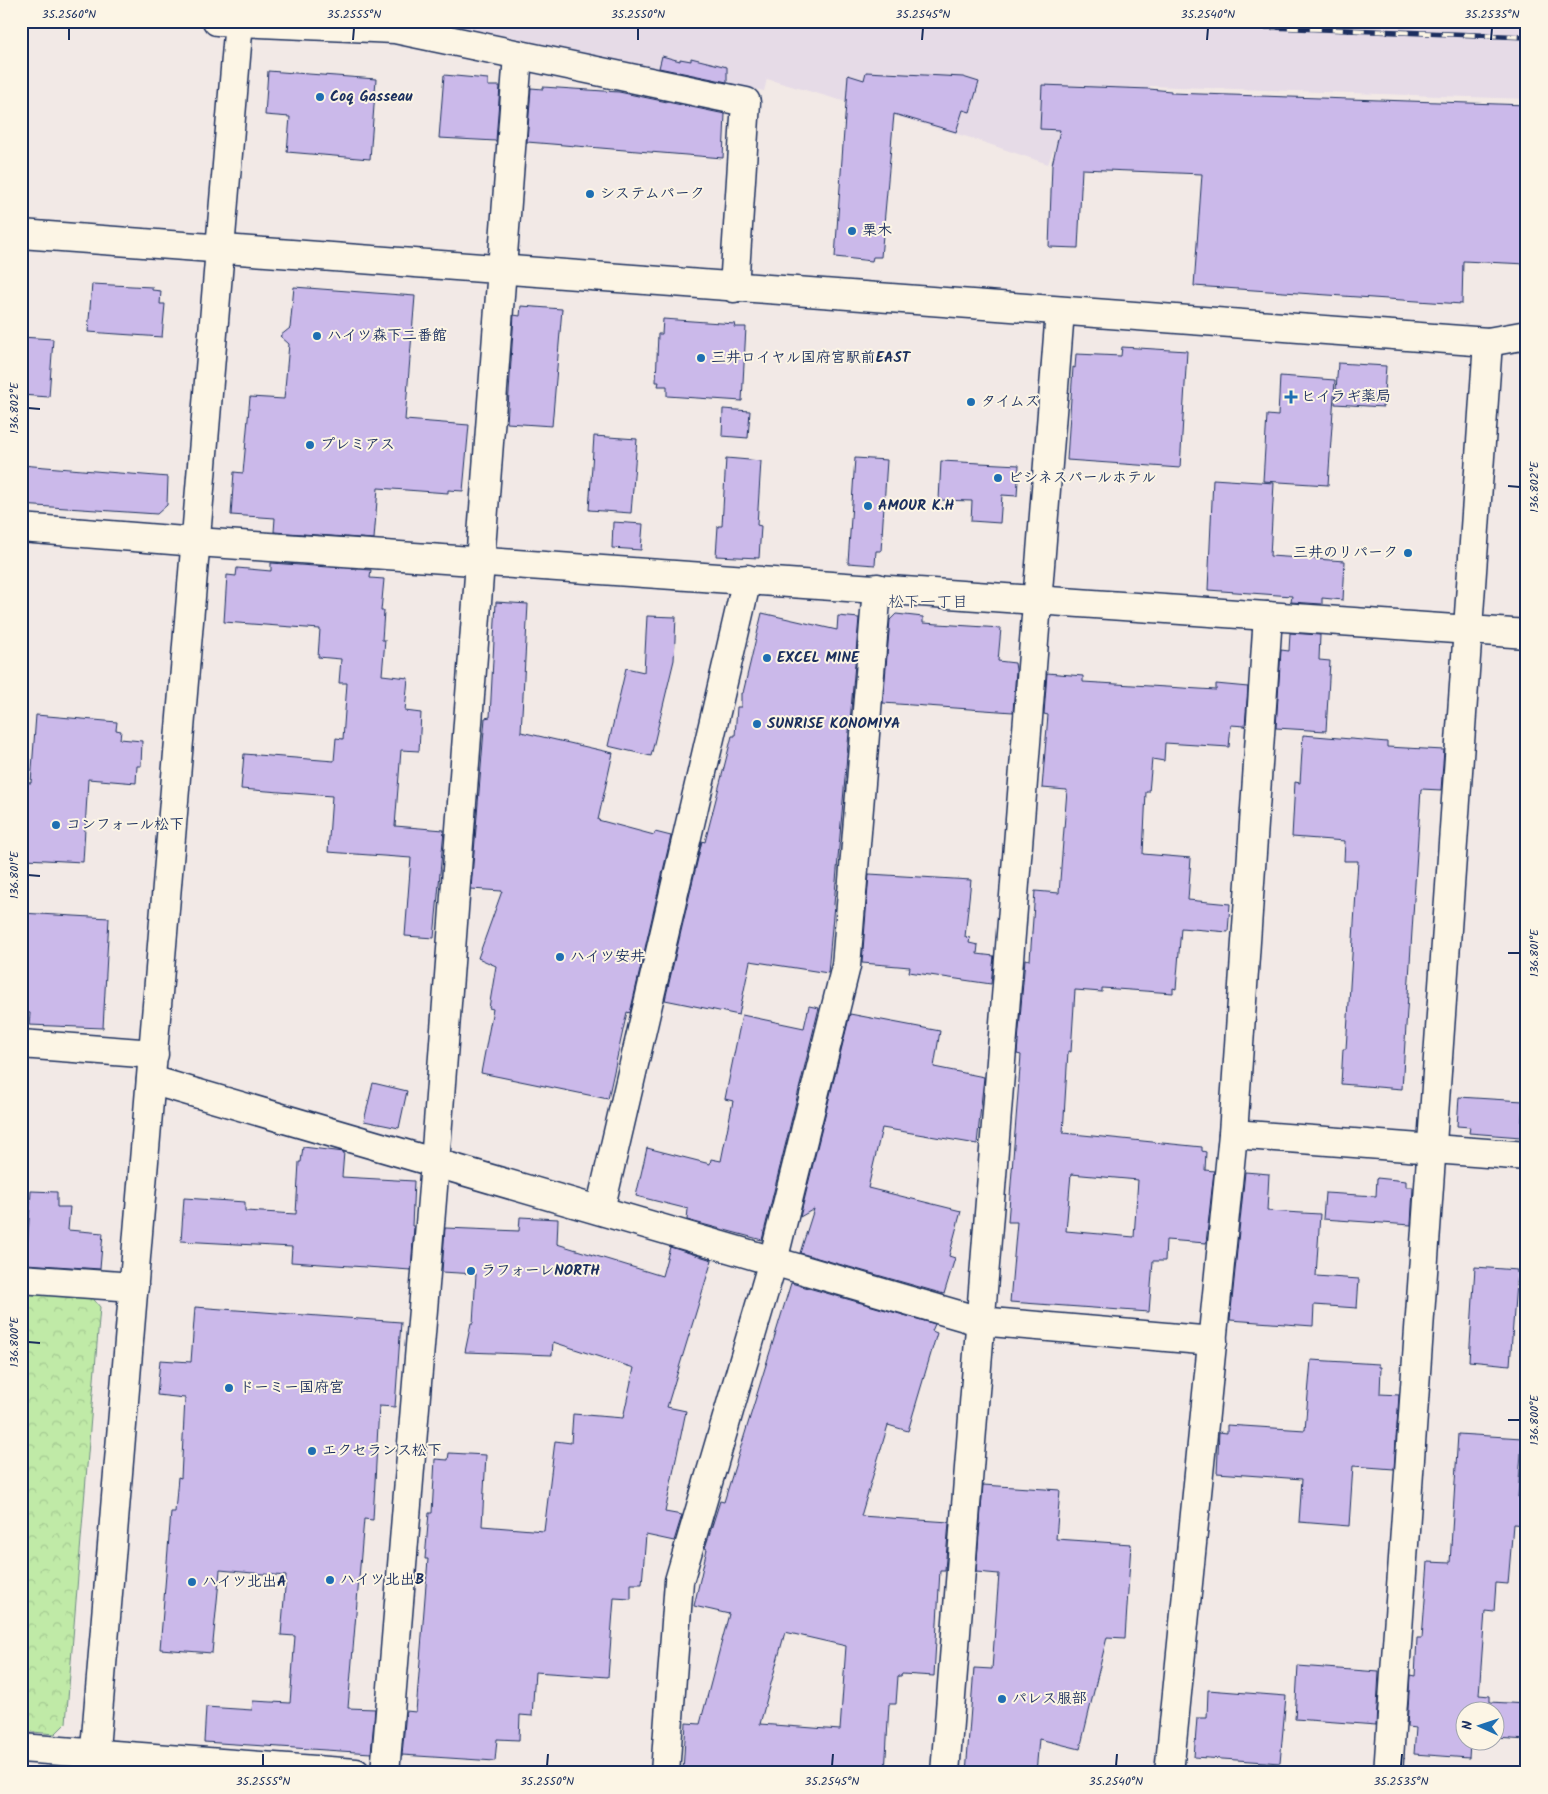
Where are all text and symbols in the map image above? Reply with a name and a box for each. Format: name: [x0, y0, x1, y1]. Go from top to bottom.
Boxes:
text: 35.2560°N: [42, 5, 96, 24]
text: 35.2555°N: [327, 5, 381, 24]
text: 35.2550°N: [611, 5, 665, 24]
text: 35.2545°N: [896, 5, 950, 24]
text: 35.2540°N: [1181, 5, 1235, 24]
text: 35.2535°N: [1464, 5, 1520, 24]
place label: Coq Gasseau: [330, 85, 413, 109]
marker: Coq Gasseau: [314, 91, 326, 103]
place label: システムパーク: [600, 182, 705, 206]
marker: システムパーク: [584, 188, 596, 200]
place label: 栗木: [862, 219, 892, 243]
marker: 栗木: [846, 225, 858, 237]
place label: ハイツ森下二番館: [327, 324, 447, 348]
marker: ハイツ森下二番館: [311, 330, 323, 342]
place label: 三井ロイヤル国府宮駅前EAST: [711, 346, 912, 370]
marker: 三井ロイヤル国府宮駅前EAST: [695, 352, 707, 364]
text: 136.802°E: [5, 381, 24, 434]
place label: ヒイラギ薬局: [1301, 385, 1391, 409]
place label: タイムズ: [981, 390, 1040, 414]
marker: ヒイラギ薬局: [1285, 391, 1297, 403]
marker: タイムズ: [965, 396, 977, 408]
place label: プレミアス: [320, 433, 395, 457]
marker: プレミアス: [304, 439, 316, 451]
text: 136.802°E: [1525, 460, 1544, 513]
place label: ビシネスパールホテル: [1008, 466, 1156, 490]
marker: ビシネスパールホテル: [992, 472, 1004, 484]
place label: AMOUR K.H: [878, 494, 954, 518]
marker: AMOUR K.H: [862, 500, 874, 512]
place label: 三井のリパーク: [1293, 541, 1398, 565]
marker: 三井のリパーク: [1402, 547, 1414, 559]
district label: 松下一丁目: [888, 590, 968, 615]
place label: EXCEL MINE: [777, 646, 860, 670]
marker: EXCEL MINE: [761, 652, 773, 664]
place label: SUNRISE KONOMIYA: [767, 712, 901, 736]
marker: SUNRISE KONOMIYA: [751, 718, 763, 730]
place label: コンフォール松下: [66, 813, 184, 837]
marker: コンフォール松下: [50, 819, 62, 831]
text: 136.801°E: [5, 850, 24, 899]
text: 136.801°E: [1525, 928, 1544, 977]
place label: ハイツ安井: [570, 945, 645, 969]
marker: ハイツ安井: [554, 951, 566, 963]
place label: ラフォーレNORTH: [481, 1259, 600, 1283]
marker: ラフォーレNORTH: [465, 1265, 477, 1277]
text: 136.800°E: [5, 1316, 24, 1367]
place label: ドーミー国府宮: [239, 1376, 344, 1400]
marker: ドーミー国府宮: [223, 1382, 235, 1394]
text: 136.800°E: [1525, 1394, 1544, 1445]
place label: エクセランス松下: [322, 1439, 442, 1463]
marker: エクセランス松下: [306, 1445, 318, 1457]
place label: ハイツ北出B: [340, 1568, 424, 1592]
place label: ハイツ北出A: [202, 1570, 286, 1594]
marker: ハイツ北出B: [324, 1574, 336, 1586]
marker: ハイツ北出A: [186, 1576, 198, 1588]
place label: パレス服部: [1012, 1687, 1087, 1711]
marker: パレス服部: [996, 1693, 1008, 1705]
north arrow: [1456, 1702, 1506, 1752]
text: N: [1457, 1720, 1479, 1730]
text: 35.2555°N: [236, 1772, 290, 1791]
text: 35.2550°N: [520, 1772, 574, 1791]
text: 35.2545°N: [805, 1772, 859, 1791]
text: 35.2540°N: [1089, 1772, 1143, 1791]
text: 35.2535°N: [1373, 1772, 1429, 1791]

